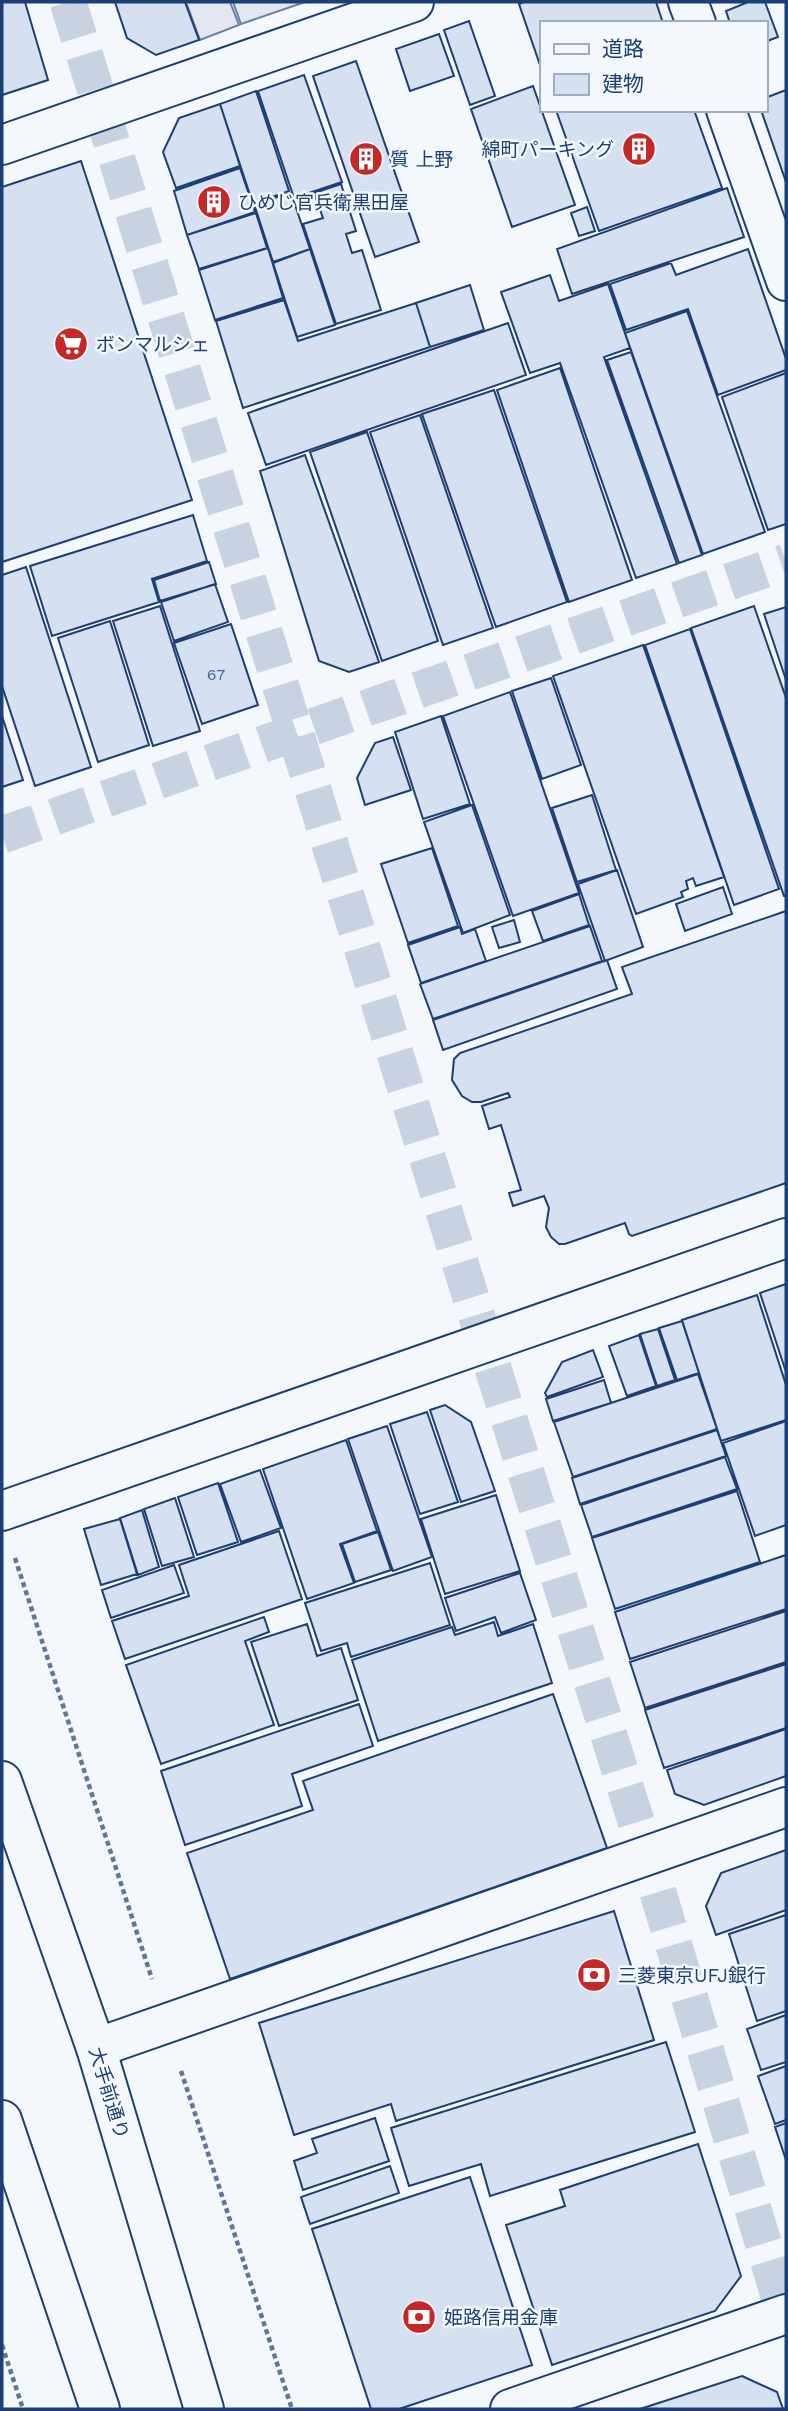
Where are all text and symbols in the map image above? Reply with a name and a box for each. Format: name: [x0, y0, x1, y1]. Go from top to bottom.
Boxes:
legend: [540, 21, 767, 112]
text: 道路: [602, 36, 644, 61]
text: 建物: [602, 71, 644, 96]
building icon: 綿町パーキング: [620, 130, 658, 168]
place label: 綿町パーキング: [482, 138, 614, 161]
building icon: 質 上野: [347, 140, 385, 178]
place label: 質 上野: [390, 148, 453, 171]
building icon: ひめじ官兵衛黒田屋: [195, 183, 233, 221]
place label: ひめじ官兵衛黒田屋: [238, 191, 409, 214]
supermarket icon: ボンマルシェ: [52, 325, 90, 363]
place label: ボンマルシェ: [96, 333, 210, 356]
house number: 67: [207, 665, 225, 684]
bank icon: 三菱東京UFJ銀行: [575, 1956, 613, 1994]
place label: 三菱東京UFJ銀行: [618, 1964, 766, 1987]
street label: 大手前通り: [84, 2044, 134, 2142]
bank icon: 姫路信用金庫: [400, 2298, 438, 2336]
place label: 姫路信用金庫: [444, 2306, 558, 2329]

